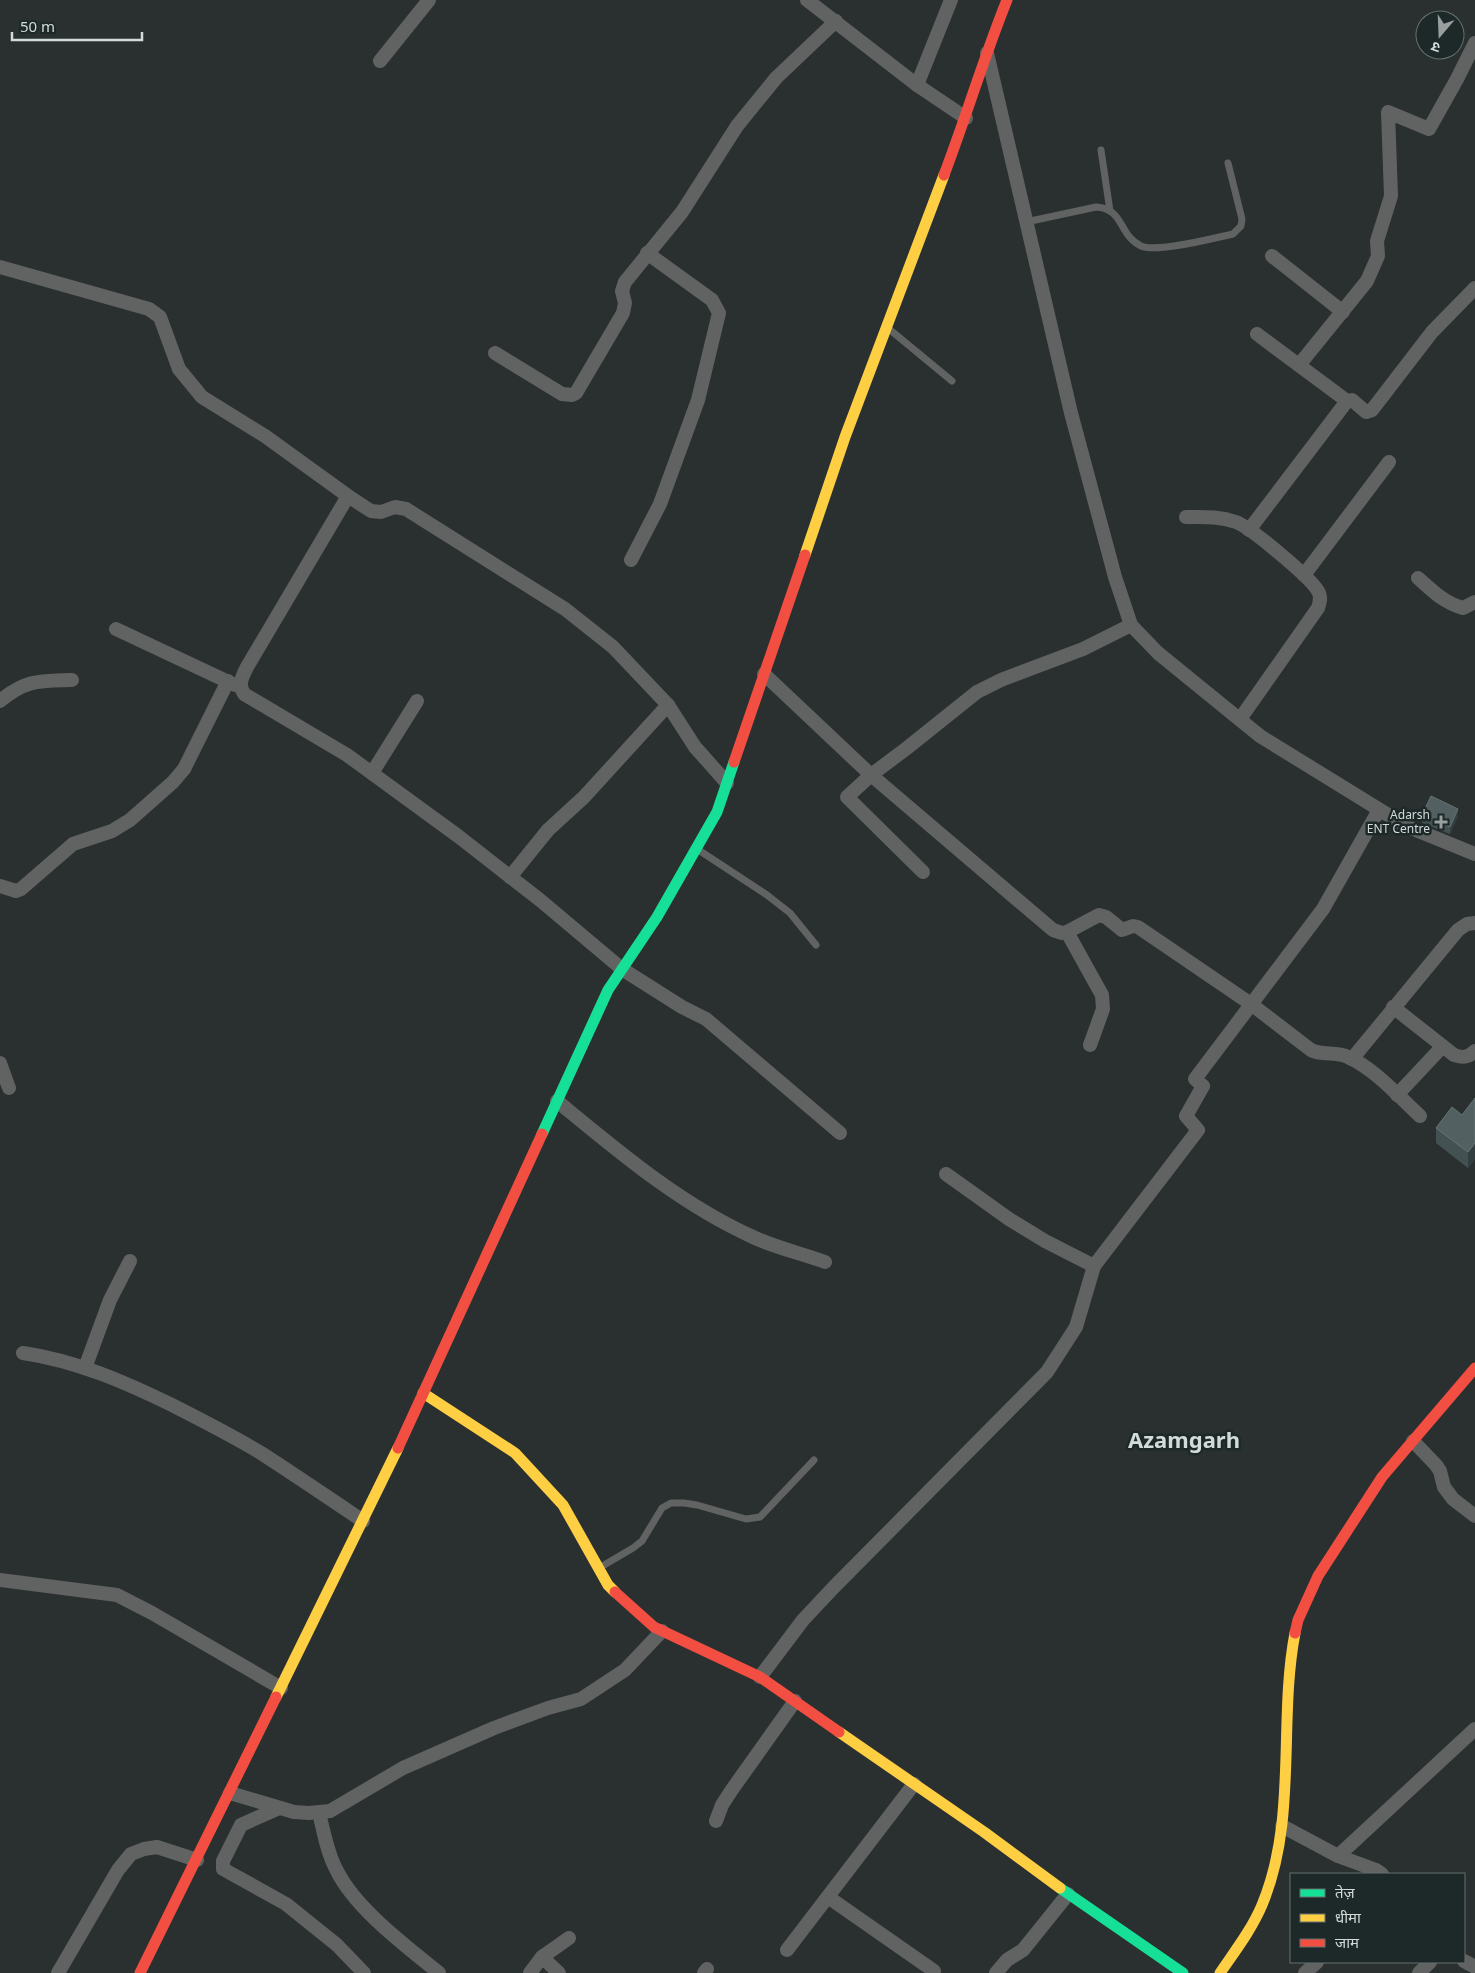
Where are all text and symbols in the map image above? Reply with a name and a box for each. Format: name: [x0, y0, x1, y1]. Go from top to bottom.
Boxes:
scale bar: [12, 10, 142, 42]
north arrow: [1415, 10, 1465, 60]
text: 50 m: [20, 16, 55, 36]
text: उ: [1428, 37, 1443, 58]
place label: Adarsh ENT Centre: [1367, 806, 1430, 837]
marker: Adarsh ENT Centre: [1434, 815, 1448, 829]
district label: Azamgarh: [1128, 1424, 1240, 1454]
legend: [1290, 1873, 1465, 1963]
text: तेज़: [1335, 1882, 1356, 1902]
text: धीमा: [1335, 1907, 1362, 1927]
text: जाम: [1335, 1932, 1360, 1952]

